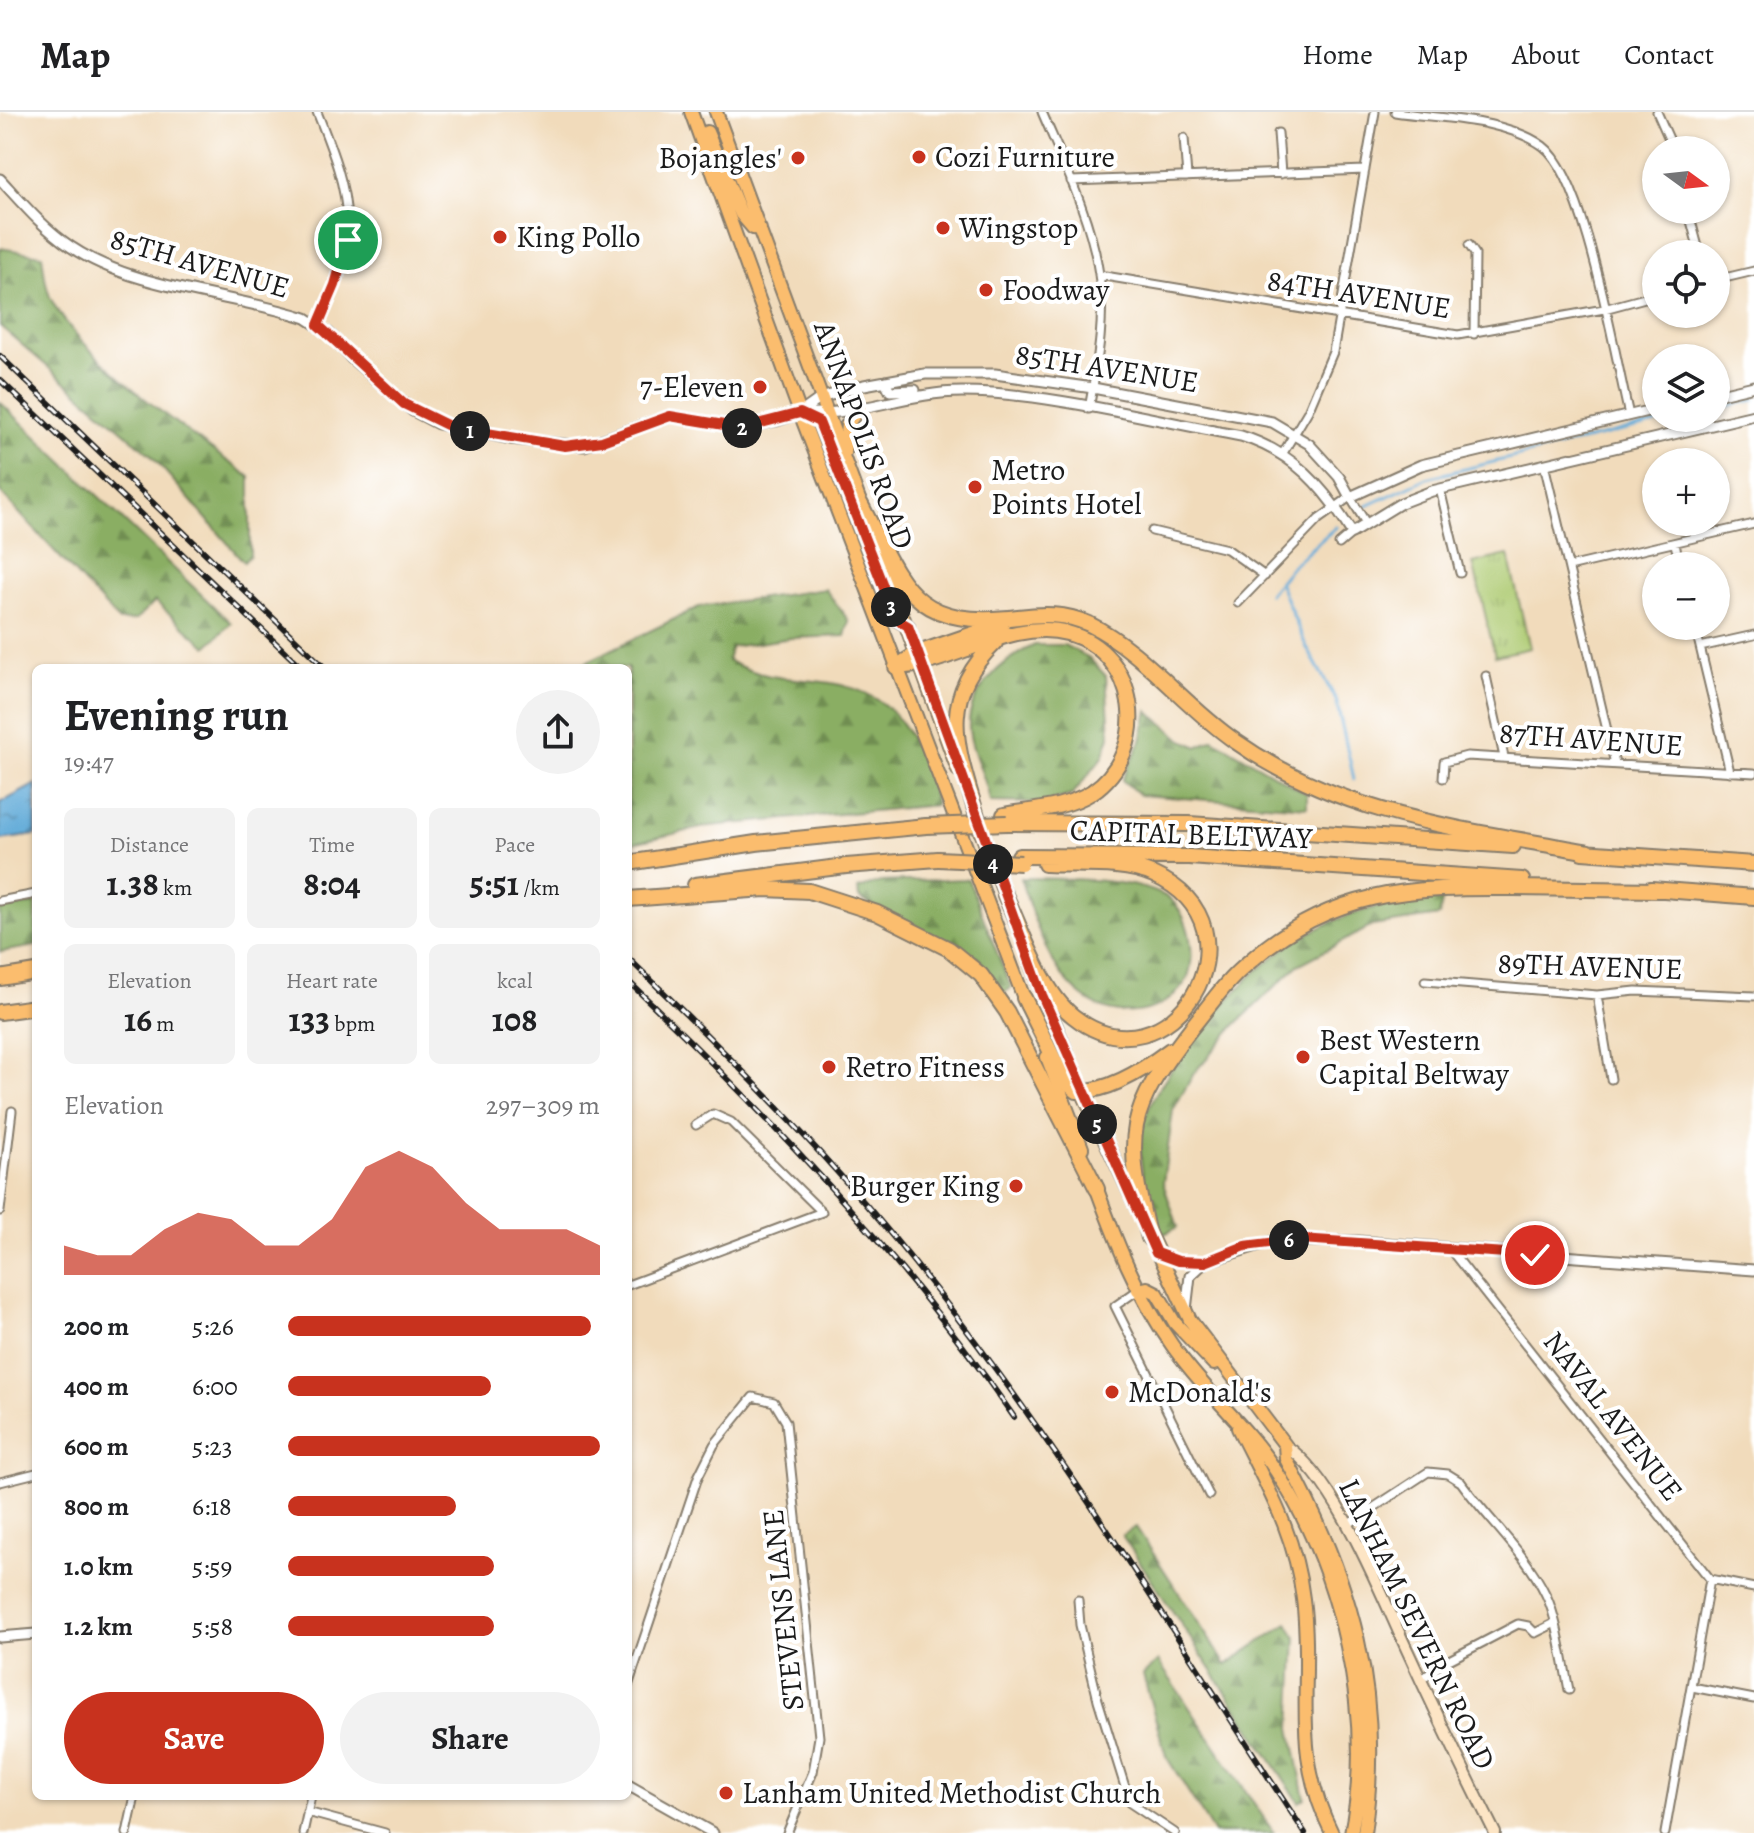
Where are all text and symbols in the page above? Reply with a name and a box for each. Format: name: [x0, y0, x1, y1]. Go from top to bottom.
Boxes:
text: Map: [40, 29, 110, 81]
text: Home: [1302, 36, 1373, 74]
text: Map: [1417, 36, 1468, 74]
text: About: [1512, 36, 1580, 74]
text: Contact: [1624, 36, 1714, 74]
north arrow: [1642, 136, 1730, 224]
map controls: [1642, 136, 1730, 640]
place label: Cozi Furniture: [935, 137, 1115, 177]
place label: Bojangles': [658, 138, 782, 178]
marker: Cozi Furniture: [910, 148, 928, 166]
marker: Bojangles': [789, 149, 807, 167]
pin: [314, 206, 382, 274]
place label: Wingstop: [958, 208, 1078, 248]
place label: King Pollo: [516, 217, 640, 257]
street label: 85TH AVENUE: [106, 218, 294, 308]
icon: arrive: [326, 218, 370, 262]
marker: Wingstop: [934, 219, 952, 237]
marker: King Pollo: [491, 228, 509, 246]
button: locate: [1642, 240, 1730, 328]
street label: 84TH AVENUE: [1264, 260, 1454, 328]
place label: Foodway: [1002, 270, 1110, 310]
marker: Foodway: [977, 281, 995, 299]
street label: ANNAPOLIS ROAD: [804, 315, 924, 554]
street label: 85TH AVENUE: [1013, 334, 1201, 402]
button: layers: [1642, 344, 1730, 432]
place label: 7-Eleven: [640, 367, 744, 407]
marker: 7-Eleven: [751, 378, 769, 396]
pin: 2: [722, 408, 762, 448]
pin: 1: [450, 411, 490, 451]
text: 2: [737, 413, 747, 443]
text: 1: [466, 416, 474, 446]
button: +: [1642, 448, 1730, 536]
place label: Metro Points Hotel: [991, 450, 1142, 524]
marker: Metro Points Hotel: [966, 478, 984, 496]
button: −: [1642, 552, 1730, 640]
pin: 3: [871, 587, 911, 627]
text: 3: [886, 592, 896, 622]
text: Evening run: [64, 685, 289, 745]
button: share: [516, 690, 600, 774]
street label: 87TH AVENUE: [1498, 713, 1684, 765]
text: 19:47: [64, 745, 114, 780]
street label: CAPITAL BELTWAY: [1069, 810, 1314, 858]
text: Distance: [110, 830, 189, 860]
text: Time: [309, 830, 355, 860]
text: Pace: [494, 830, 535, 860]
pin: 4: [973, 844, 1013, 884]
text: 4: [988, 849, 998, 879]
text: 1.38: [106, 860, 159, 907]
text: 8:04: [303, 860, 361, 907]
text: 5:51: [470, 860, 519, 907]
text: km: [159, 873, 192, 903]
text: /km: [519, 873, 560, 903]
street label: 89TH AVENUE: [1497, 943, 1683, 989]
text: Elevation: [107, 966, 192, 996]
text: Heart rate: [286, 966, 378, 996]
text: kcal: [497, 966, 532, 996]
text: 16: [124, 996, 152, 1043]
text: 133: [289, 996, 330, 1043]
text: 108: [492, 996, 537, 1043]
text: m: [152, 1009, 175, 1039]
text: bpm: [330, 1009, 375, 1039]
place label: Best Western Capital Beltway: [1319, 1020, 1510, 1094]
place label: Retro Fitness: [845, 1047, 1005, 1087]
marker: Best Western Capital Beltway: [1294, 1048, 1312, 1066]
marker: Retro Fitness: [820, 1058, 838, 1076]
text: Elevation: [64, 1088, 164, 1123]
text: 297–309 m: [486, 1088, 600, 1123]
pin: 5: [1077, 1104, 1117, 1144]
text: 5: [1092, 1109, 1102, 1139]
place label: Burger King: [850, 1166, 1000, 1206]
marker: Burger King: [1007, 1177, 1025, 1195]
pin: 6: [1269, 1220, 1309, 1260]
pin: [1501, 1221, 1569, 1289]
text: 6: [1284, 1225, 1294, 1255]
icon: check: [1513, 1233, 1557, 1277]
text: 200 m: [64, 1309, 129, 1344]
text: 5:26: [192, 1309, 234, 1344]
street label: NAVAL AVENUE: [1534, 1323, 1692, 1509]
text: 400 m: [64, 1369, 129, 1404]
text: 6:00: [192, 1369, 238, 1404]
place label: McDonald's: [1128, 1372, 1272, 1412]
marker: McDonald's: [1103, 1383, 1121, 1401]
text: 600 m: [64, 1429, 129, 1464]
text: 5:23: [192, 1429, 233, 1464]
street label: LANHAM SEVERN ROAD: [1329, 1472, 1505, 1776]
text: 800 m: [64, 1489, 129, 1524]
text: 6:18: [192, 1489, 232, 1524]
street label: STEVENS LANE: [753, 1507, 813, 1713]
text: 1.0 km: [64, 1549, 133, 1584]
text: 5:59: [192, 1549, 232, 1584]
text: 1.2 km: [64, 1609, 133, 1644]
text: 5:58: [192, 1609, 233, 1644]
button: Save: [64, 1692, 324, 1784]
button: Share: [340, 1692, 600, 1784]
place label: Lanham United Methodist Church: [742, 1773, 1161, 1813]
marker: Lanham United Methodist Church: [717, 1784, 735, 1802]

